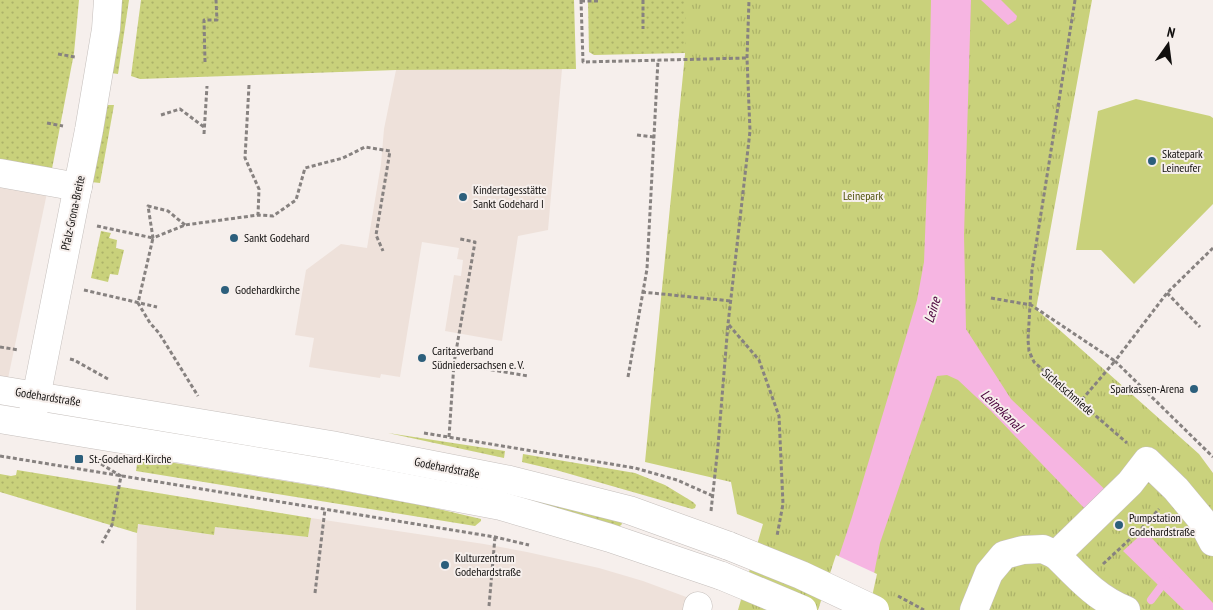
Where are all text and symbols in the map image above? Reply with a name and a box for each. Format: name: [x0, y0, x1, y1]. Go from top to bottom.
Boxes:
north arrow: [1143, 20, 1193, 70]
text: N: [1165, 23, 1177, 42]
place label: Skatepark Leineufer: [1162, 146, 1203, 175]
marker: Skatepark Leineufer: [1146, 155, 1158, 167]
street label: Pfalz-Grona-Breite: [57, 174, 88, 252]
place label: Kindertagesstätte Sankt Godehard I: [473, 182, 546, 211]
park label: Leinepark: [843, 188, 883, 203]
marker: Kindertagesstätte Sankt Godehard I: [457, 191, 469, 203]
place label: Sankt Godehard: [244, 230, 310, 245]
marker: Sankt Godehard: [228, 232, 240, 244]
place label: Godehardkirche: [235, 282, 300, 297]
marker: Godehardkirche: [219, 284, 231, 296]
water label: Leine: [920, 294, 945, 325]
place label: Caritasverband Südniedersachsen e. V.: [432, 343, 524, 372]
marker: Caritasverband Südniedersachsen e. V.: [416, 352, 428, 364]
street label: Sichelschmiede: [1039, 365, 1097, 418]
place label: Sparkassen-Arena: [1110, 381, 1184, 396]
marker: Sparkassen-Arena: [1188, 383, 1200, 395]
street label: Godehardstraße: [14, 384, 82, 409]
water label: Leinekanal: [977, 385, 1028, 436]
place label: St.-Godehard-Kirche: [89, 451, 172, 466]
marker: St.-Godehard-Kirche: [73, 453, 85, 465]
street label: Godehardstraße: [413, 454, 481, 481]
place label: Pumpstation Godehardstraße: [1129, 510, 1195, 539]
marker: Pumpstation Godehardstraße: [1113, 519, 1125, 531]
place label: Kulturzentrum Godehardstraße: [455, 550, 521, 579]
marker: Kulturzentrum Godehardstraße: [439, 559, 451, 571]

